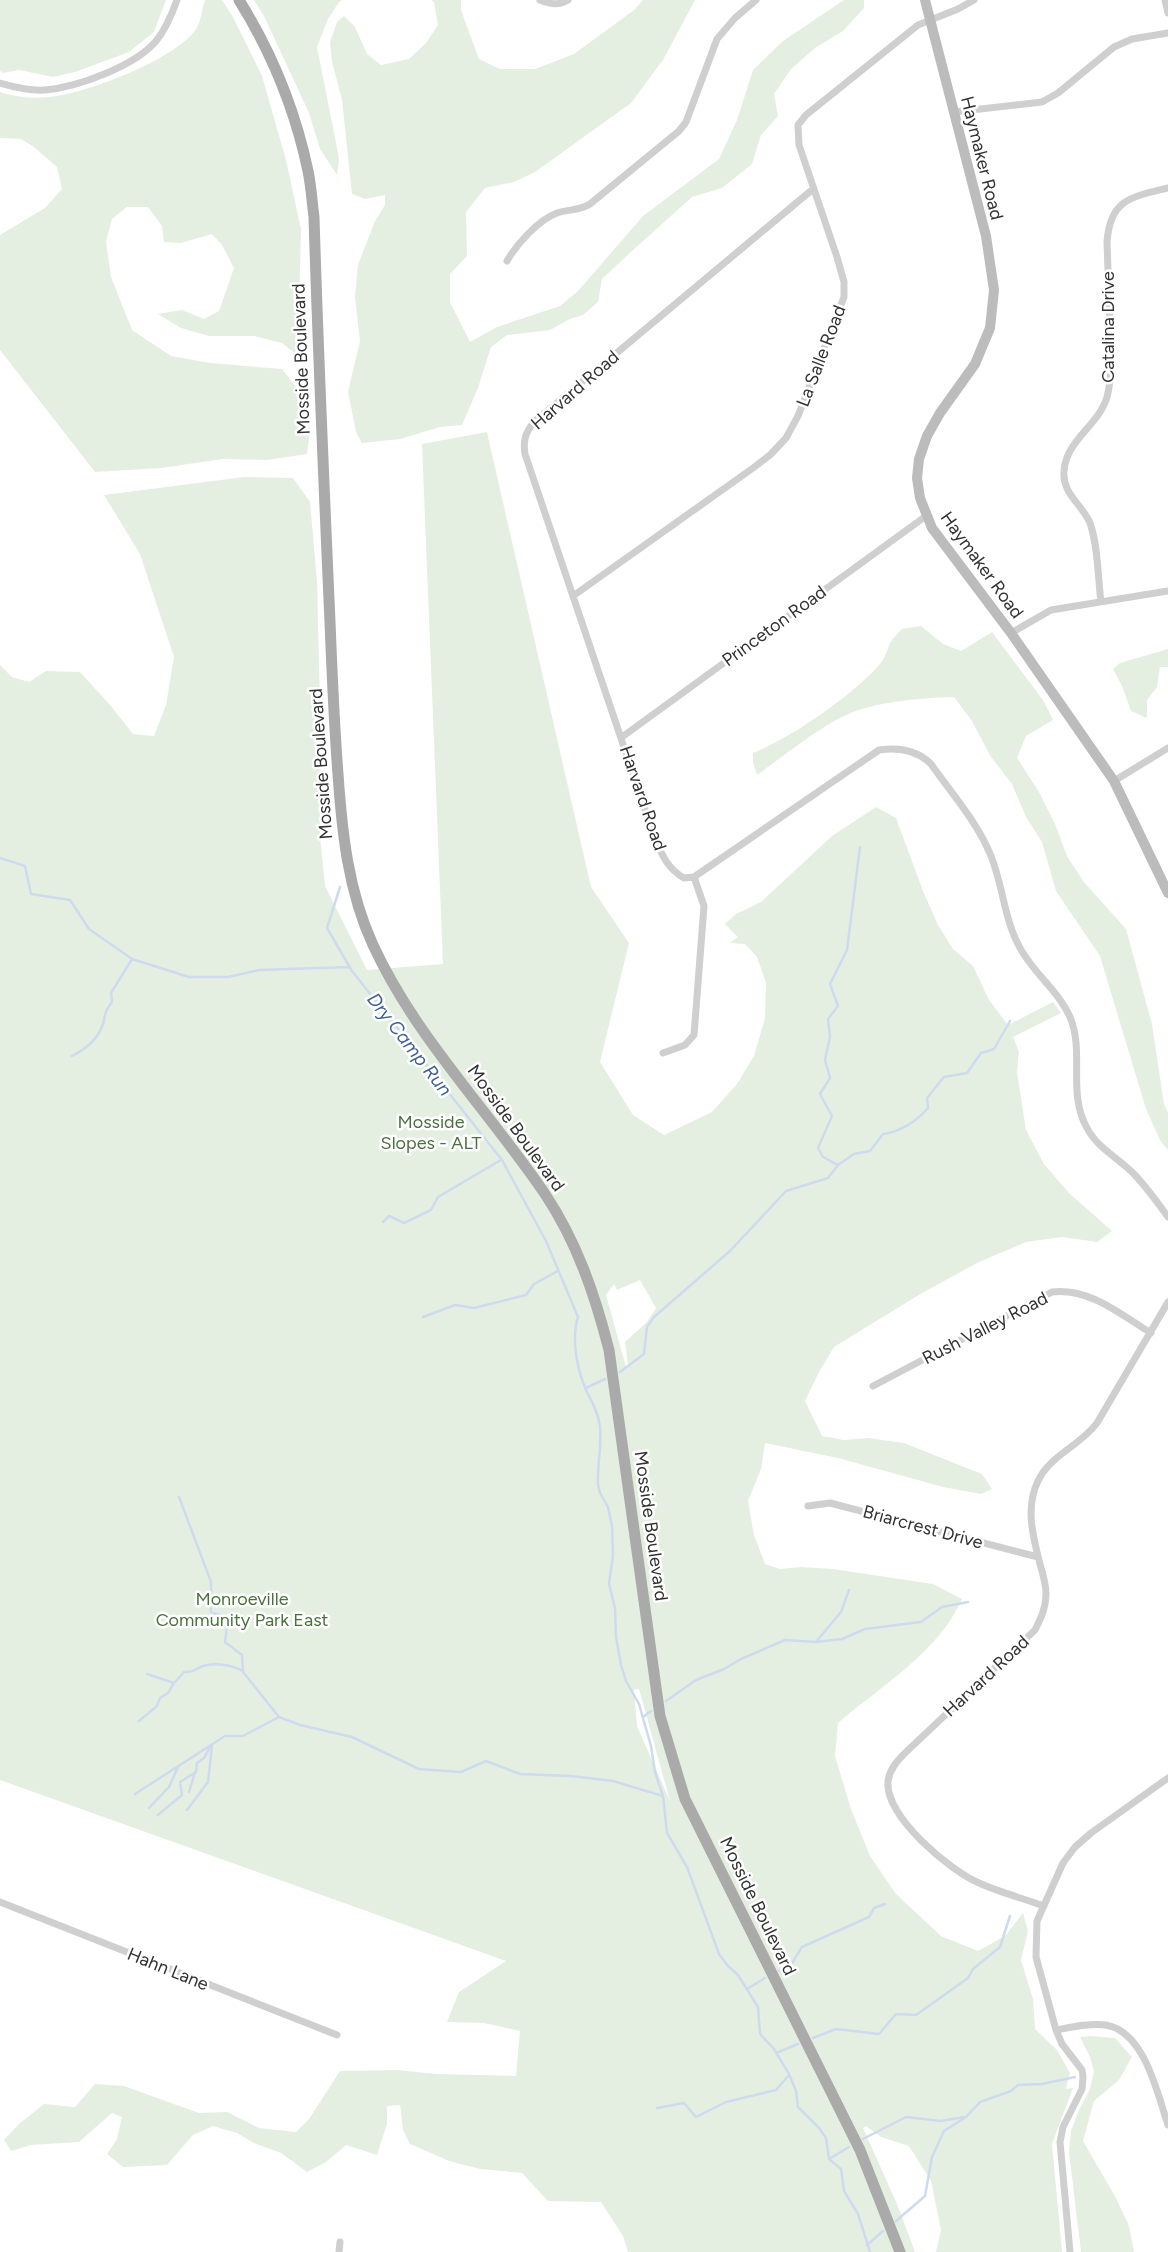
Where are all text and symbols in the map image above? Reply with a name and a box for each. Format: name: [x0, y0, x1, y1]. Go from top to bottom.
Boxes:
street label: Haymaker Road: [956, 94, 1008, 222]
street label: Catalina Drive: [1097, 271, 1119, 383]
street label: Mosside Boulevard: [287, 283, 315, 435]
street label: La Salle Road: [792, 302, 850, 410]
street label: Harvard Road: [526, 346, 624, 434]
street label: Haymaker Road: [936, 507, 1028, 623]
street label: Princeton Road: [718, 581, 830, 671]
street label: Mosside Boulevard: [305, 688, 337, 840]
street label: Harvard Road: [615, 743, 671, 853]
water label: Dry Camp Run: [362, 988, 457, 1101]
street label: Mosside Boulevard: [463, 1060, 569, 1196]
park label: Mosside Slopes - ALT: [381, 1111, 481, 1154]
street label: Rush Valley Road: [919, 1287, 1051, 1369]
street label: Mosside Boulevard: [630, 1449, 672, 1603]
street label: Briarcrest Drive: [861, 1500, 986, 1554]
park label: Monroeville Community Park East: [156, 1588, 329, 1631]
street label: Harvard Road: [938, 1631, 1034, 1721]
street label: Mosside Boulevard: [715, 1833, 801, 1979]
street label: Hahn Lane: [124, 1943, 212, 1995]

